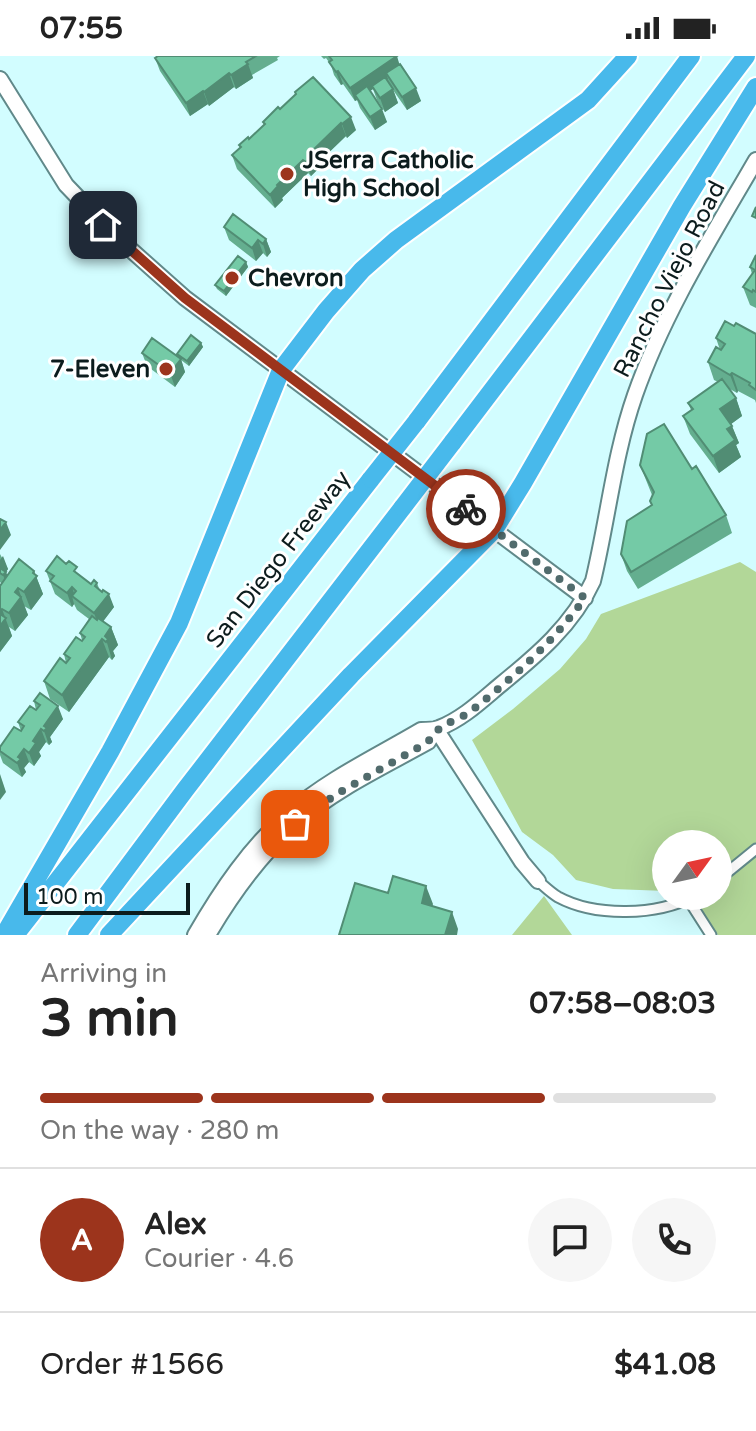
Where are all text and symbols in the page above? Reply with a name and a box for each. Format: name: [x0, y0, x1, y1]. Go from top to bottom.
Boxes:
text: 07:55: [40, 10, 123, 47]
place label: JSerra Catholic High School: [302, 146, 474, 203]
marker: JSerra Catholic High School: [278, 165, 296, 183]
street label: Rancho Viejo Road: [607, 176, 732, 382]
pin: [69, 191, 137, 259]
icon: home: [81, 203, 125, 247]
place label: Chevron: [248, 264, 344, 293]
marker: Chevron: [223, 269, 241, 287]
place label: 7-Eleven: [50, 355, 150, 384]
marker: 7-Eleven: [157, 360, 175, 378]
street label: San Diego Freeway: [200, 465, 357, 654]
courier: [426, 469, 506, 549]
icon: bike: [444, 487, 488, 531]
pin: [261, 790, 329, 858]
icon: bag: [273, 802, 317, 846]
north arrow: [652, 830, 732, 910]
map controls: [652, 830, 732, 910]
scale bar: [24, 879, 190, 915]
text: 100 m: [36, 884, 103, 910]
text: Arriving in: [40, 958, 167, 989]
text: 07:58–08:03: [529, 985, 716, 1022]
text: 3 min: [40, 987, 179, 1050]
text: On the way · 280 m: [40, 1115, 279, 1146]
button: chat: [528, 1198, 612, 1282]
button: phone: [632, 1198, 716, 1282]
text: Alex: [144, 1206, 207, 1243]
text: A: [71, 1222, 93, 1259]
text: Courier · 4.6: [144, 1243, 294, 1274]
text: Order #1566: [40, 1346, 224, 1383]
text: $41.08: [614, 1346, 716, 1383]

